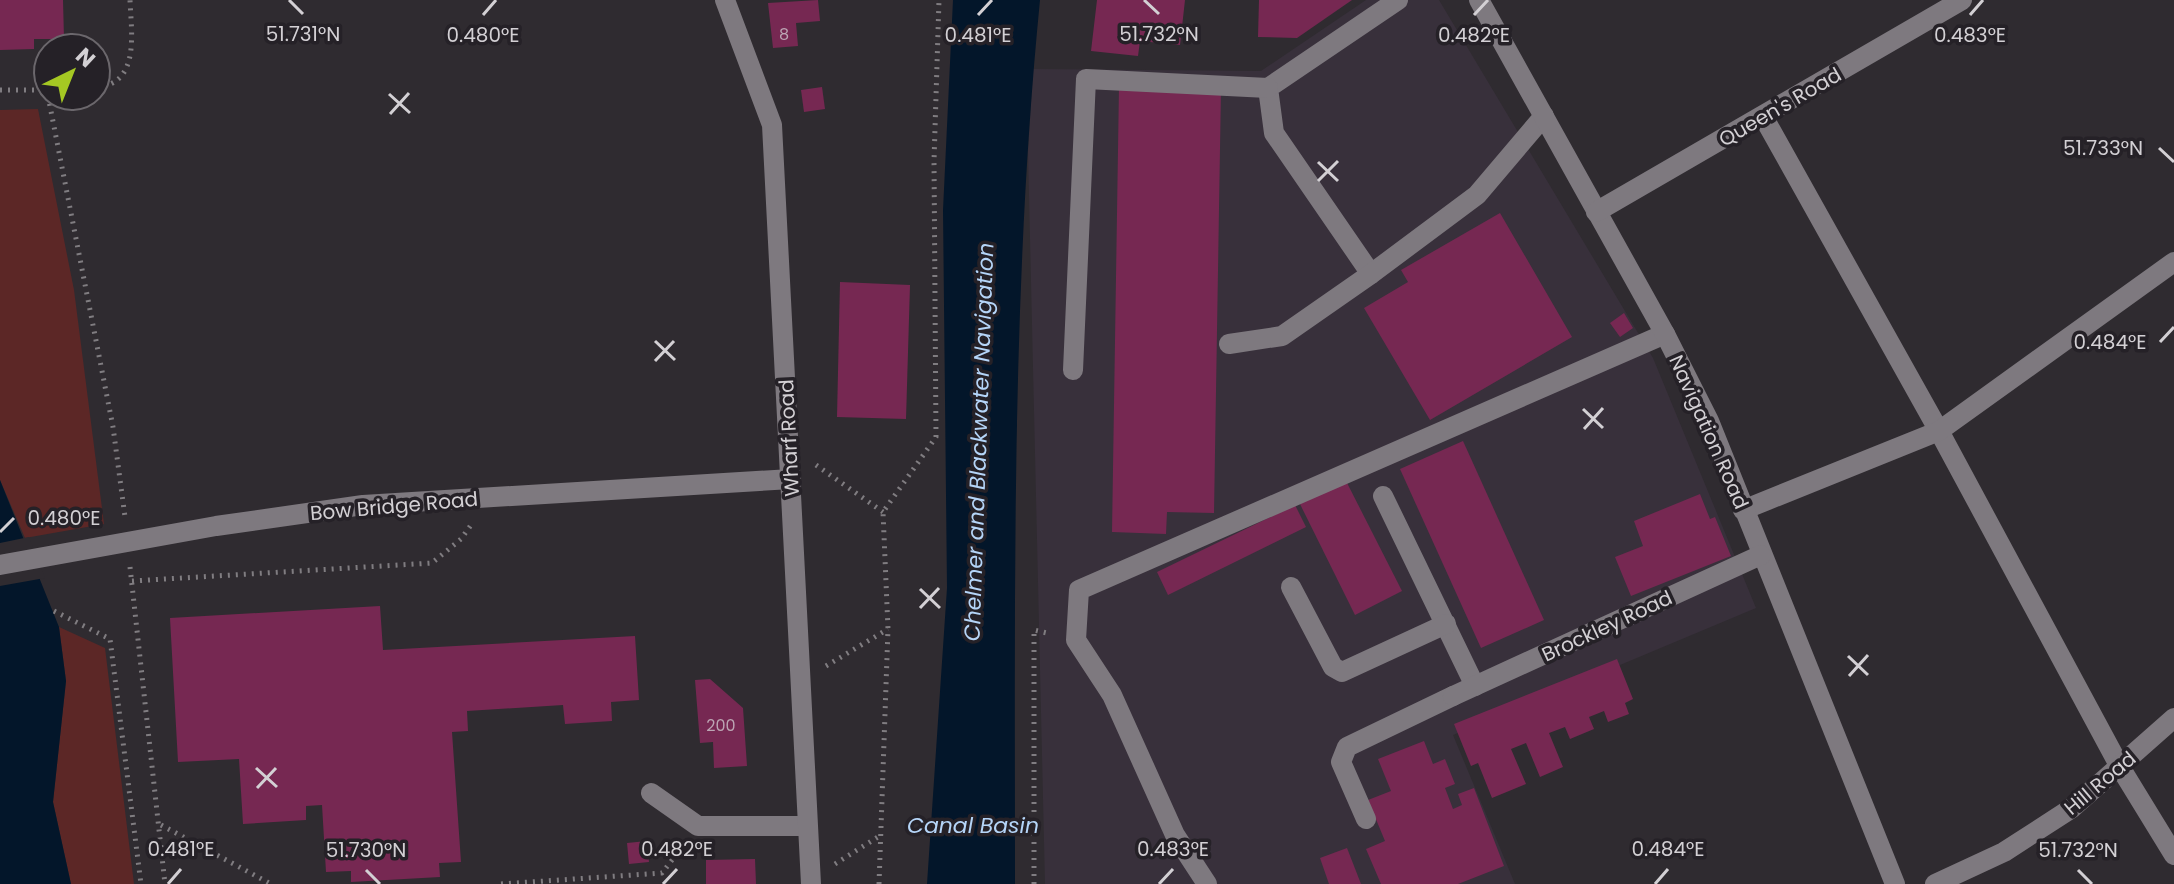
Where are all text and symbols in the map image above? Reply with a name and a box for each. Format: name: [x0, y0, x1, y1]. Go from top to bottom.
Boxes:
text: 51.731°N: [266, 20, 340, 48]
text: 51.732°N: [1119, 20, 1199, 48]
text: 0.480°E: [447, 21, 519, 49]
text: 0.481°E: [945, 21, 1011, 49]
text: 0.482°E: [1438, 21, 1510, 49]
text: 0.483°E: [1934, 21, 2006, 49]
house number: 8: [779, 23, 789, 46]
north arrow: [32, 32, 112, 112]
text: N: [69, 41, 102, 75]
street label: Queen's Road: [1714, 61, 1846, 153]
text: 51.733°N: [2063, 134, 2143, 162]
water label: Chelmer and Blackwater Navigation: [957, 242, 1001, 642]
text: 0.484°E: [2074, 328, 2147, 356]
street label: Navigation Road: [1662, 351, 1756, 513]
street label: Wharf Road: [772, 379, 806, 497]
street label: Bow Bridge Road: [309, 485, 479, 527]
text: 0.480°E: [28, 504, 100, 532]
street label: Brockley Road: [1537, 584, 1677, 668]
house number: 200: [706, 714, 736, 737]
street label: Hill Road: [2058, 745, 2142, 821]
water label: Canal Basin: [907, 810, 1039, 841]
text: 0.481°E: [148, 835, 214, 863]
text: 0.482°E: [641, 835, 713, 863]
text: 0.483°E: [1137, 835, 1209, 863]
text: 0.484°E: [1632, 835, 1705, 863]
text: 51.730°N: [326, 836, 406, 864]
text: 51.732°N: [2038, 836, 2118, 864]

